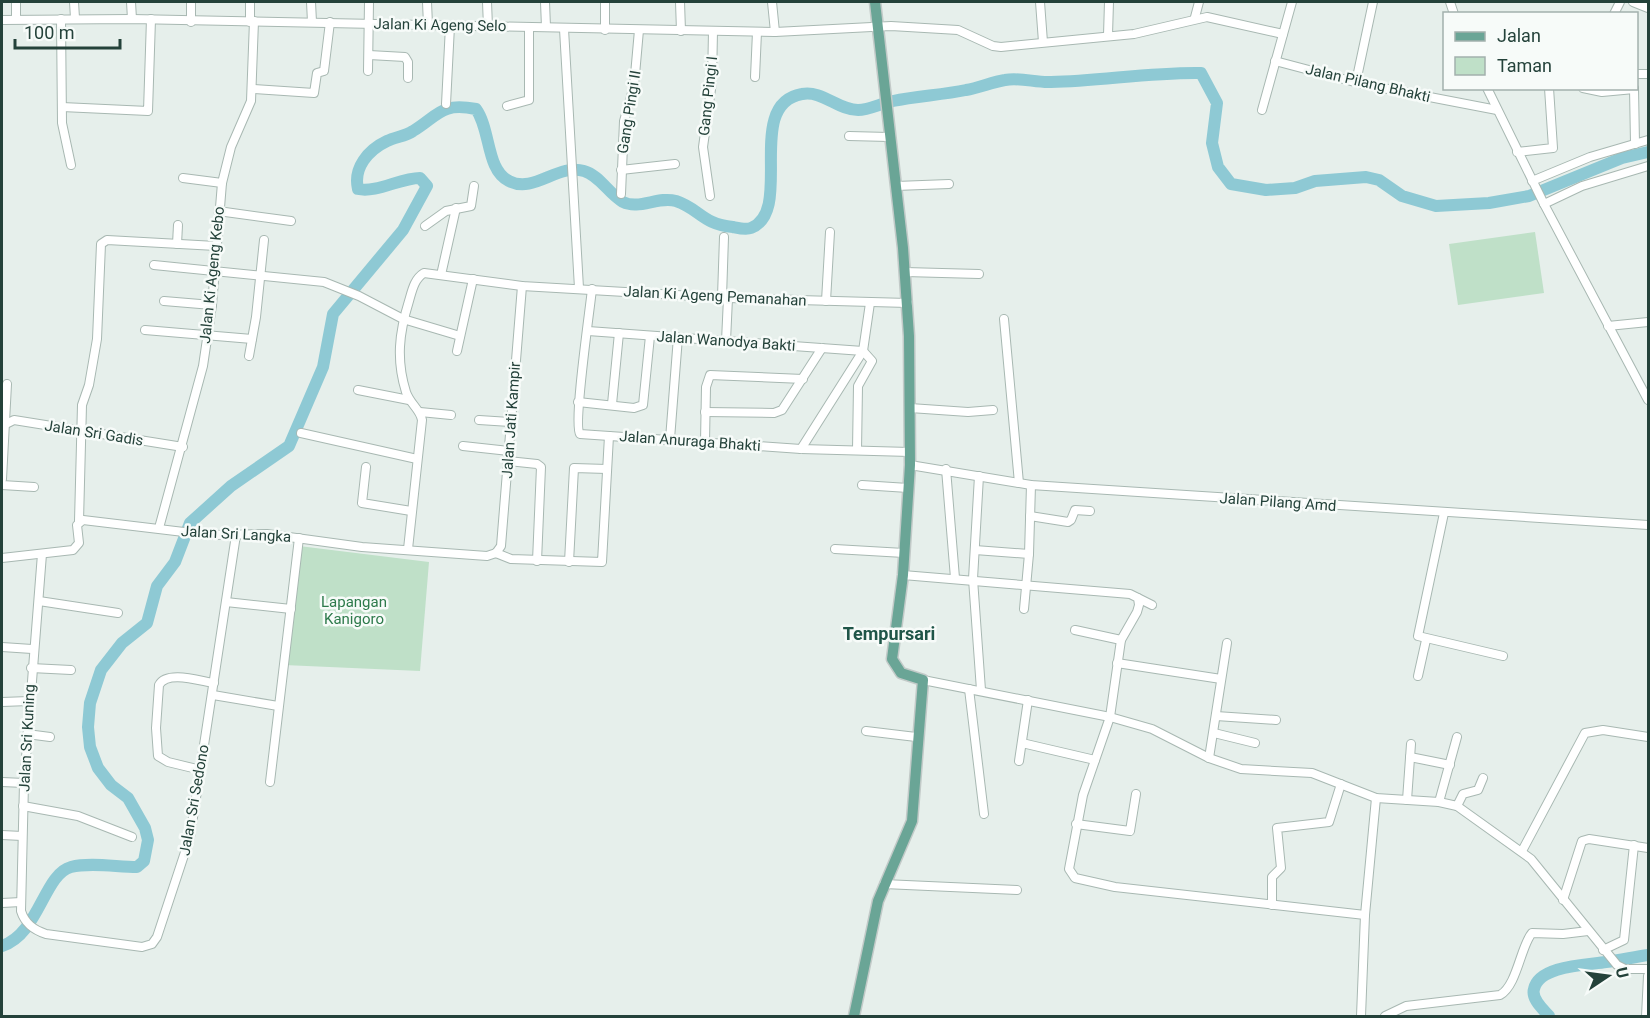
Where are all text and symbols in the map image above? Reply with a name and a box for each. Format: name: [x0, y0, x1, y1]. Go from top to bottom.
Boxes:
scale bar: [15, 12, 120, 50]
legend: [1443, 12, 1638, 90]
street label: Jalan Ki Ageng Selo: [374, 15, 506, 35]
text: 100 m: [24, 22, 75, 43]
text: Jalan: [1497, 25, 1541, 46]
street label: Gang Pingi I: [695, 55, 721, 137]
text: Taman: [1497, 55, 1552, 76]
street label: Jalan Pilang Bhakti: [1304, 60, 1432, 106]
street label: Gang Pingi II: [614, 69, 644, 155]
street label: Jalan Ki Ageng Kebo: [196, 206, 228, 344]
street label: Jalan Ki Ageng Pemanahan: [623, 282, 807, 310]
street label: Jalan Wanodya Bakti: [656, 327, 796, 355]
street label: Jalan Jati Kampir: [498, 361, 524, 479]
street label: Jalan Sri Gadis: [43, 416, 145, 450]
street label: Jalan Anuraga Bhakti: [619, 427, 761, 455]
street label: Jalan Pilang Amd: [1219, 489, 1337, 515]
street label: Jalan Sri Langka: [180, 522, 292, 546]
park label: Lapangan Kanigoro: [321, 593, 387, 628]
district label: Tempursari: [843, 623, 935, 644]
street label: Jalan Sri Kuning: [15, 684, 39, 792]
street label: Jalan Sri Sedono: [175, 743, 213, 857]
north arrow: [1578, 946, 1638, 1006]
text: U: [1612, 965, 1633, 980]

